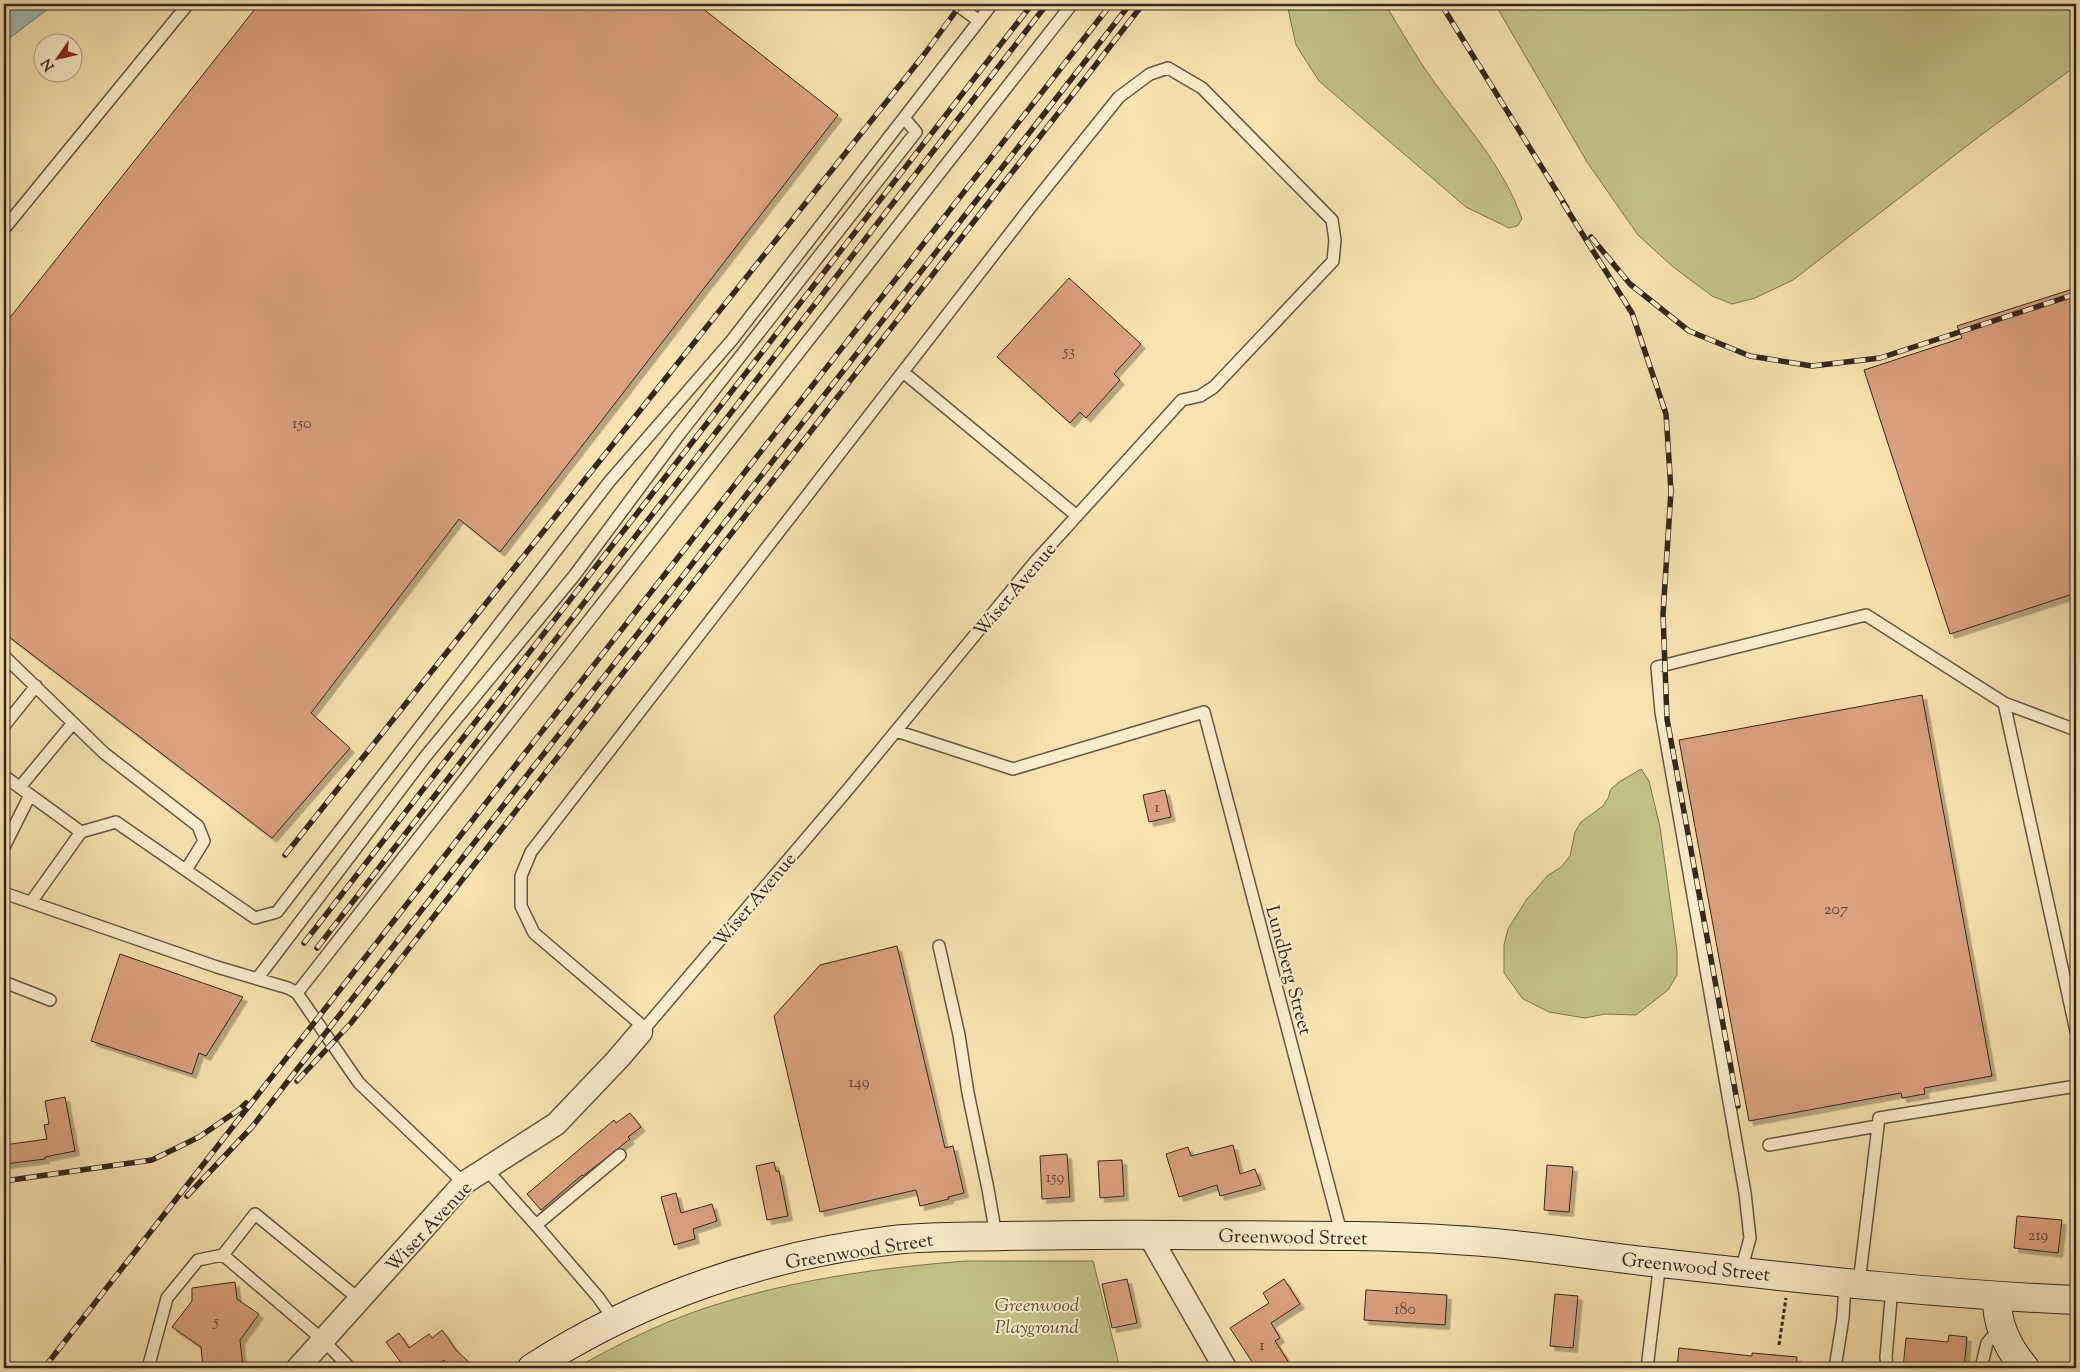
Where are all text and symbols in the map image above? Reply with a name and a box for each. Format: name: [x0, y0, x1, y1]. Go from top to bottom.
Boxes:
north arrow: [32, 32, 82, 82]
text: N: [37, 54, 60, 74]
house number: 53: [1062, 341, 1075, 364]
house number: 150: [292, 413, 312, 436]
street label: Wiser Avenue: [968, 537, 1064, 644]
house number: 1: [1154, 797, 1160, 820]
street label: Wiser Avenue: [708, 847, 804, 954]
house number: 207: [1824, 899, 1848, 922]
street label: Lundberg Street: [1257, 903, 1318, 1039]
house number: 149: [848, 1072, 870, 1095]
house number: 159: [1046, 1167, 1065, 1190]
street label: Wiser Avenue: [380, 1176, 479, 1279]
street label: Greenwood Street: [1218, 1224, 1368, 1253]
house number: 219: [2028, 1225, 2048, 1248]
street label: Greenwood Street: [784, 1227, 936, 1277]
street label: Greenwood Street: [1620, 1247, 1772, 1290]
park label: Greenwood Playground: [995, 1293, 1080, 1342]
house number: 180: [1394, 1299, 1416, 1322]
house number: 5: [212, 1311, 219, 1334]
house number: 1: [1259, 1335, 1265, 1358]

